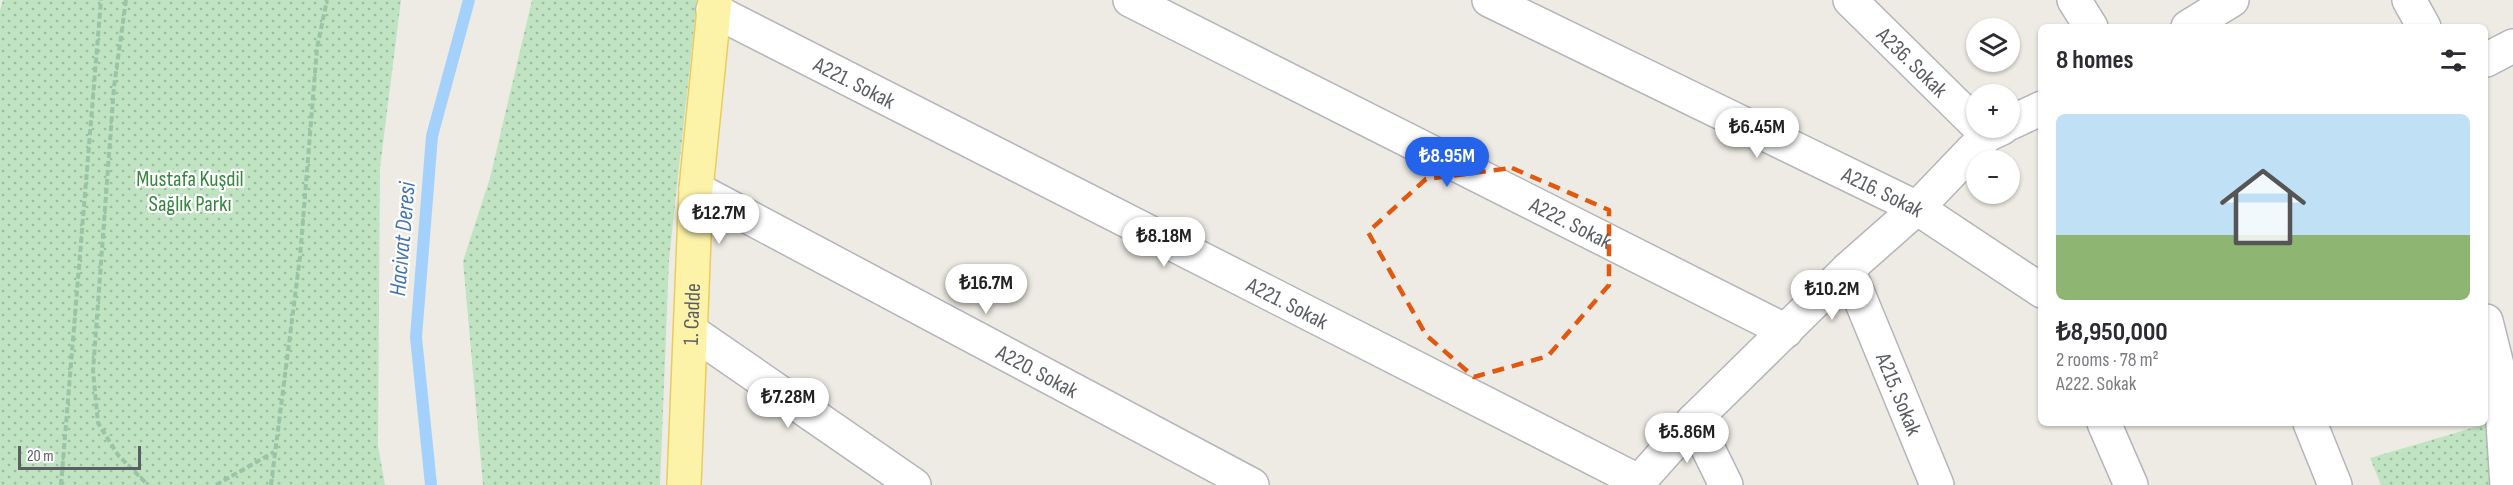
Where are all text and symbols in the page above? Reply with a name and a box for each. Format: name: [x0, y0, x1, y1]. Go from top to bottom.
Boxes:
map controls: [1966, 18, 2020, 204]
button: layers: [1966, 18, 2020, 72]
street label: A236. Sokak: [1870, 21, 1953, 104]
icon: filters: [2437, 44, 2470, 77]
text: 8 homes: [2056, 45, 2134, 76]
street label: A221. Sokak: [808, 51, 900, 116]
button: +: [1966, 84, 2020, 138]
pin: ₺6.45M: [1708, 108, 1806, 159]
text: ₺6.45M: [1729, 115, 1785, 139]
pin: ₺8.95M: [1398, 137, 1496, 188]
text: ₺8.95M: [1419, 144, 1475, 168]
button: −: [1966, 150, 2020, 204]
icon: home: [2209, 153, 2317, 261]
street label: A216. Sokak: [1836, 161, 1929, 224]
park label: Mustafa Kuşdil Sağlık Parkı: [136, 166, 244, 218]
water label: Hacivat Deresi: [383, 180, 422, 297]
street label: A222. Sokak: [1524, 191, 1617, 256]
pin: ₺12.7M: [670, 194, 768, 245]
text: ₺12.7M: [692, 201, 746, 225]
pin: ₺8.18M: [1115, 217, 1213, 268]
text: ₺8.18M: [1136, 224, 1192, 248]
pin: ₺16.7M: [937, 264, 1035, 315]
pin: ₺10.2M: [1783, 270, 1881, 321]
text: ₺16.7M: [959, 271, 1013, 295]
street label: A221. Sokak: [1241, 272, 1333, 336]
text: ₺10.2M: [1805, 277, 1859, 301]
street label: 1. Cadde: [678, 283, 707, 346]
text: ₺8,950,000: [2056, 317, 2168, 348]
street label: A220. Sokak: [991, 339, 1083, 405]
street label: A215. Sokak: [1869, 348, 1927, 440]
text: 2 rooms · 78 m²: [2056, 348, 2159, 372]
text: A222. Sokak: [2056, 372, 2136, 396]
pin: ₺7.28M: [739, 378, 837, 429]
text: ₺7.28M: [761, 385, 815, 409]
pin: ₺5.86M: [1638, 413, 1736, 464]
text: ₺5.86M: [1659, 420, 1715, 444]
scale bar: [18, 443, 141, 470]
text: 20 m: [27, 447, 54, 466]

